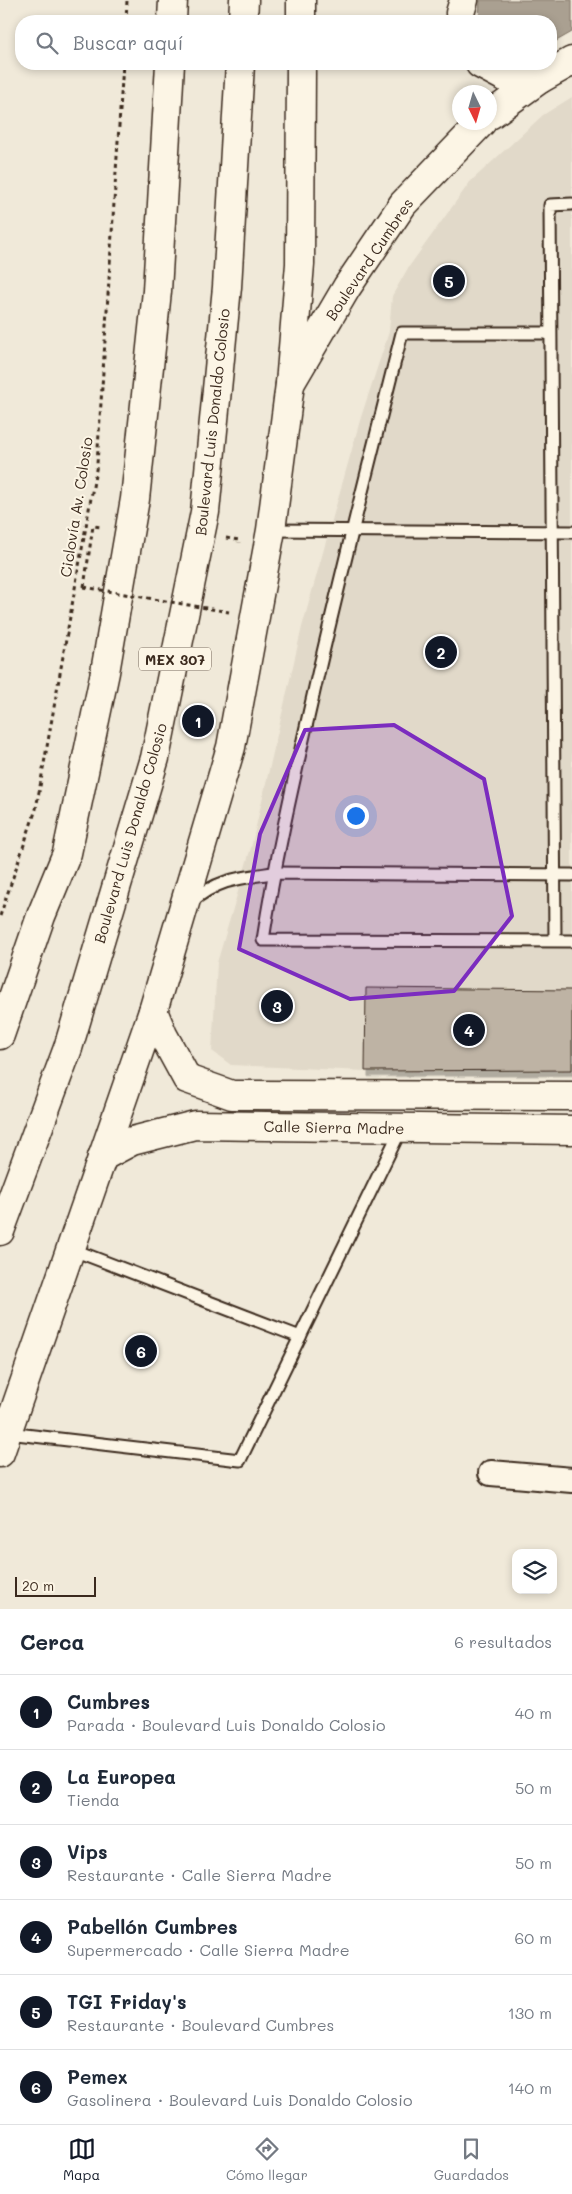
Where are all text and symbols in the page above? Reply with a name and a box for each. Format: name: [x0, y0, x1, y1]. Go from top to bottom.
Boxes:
search box: [15, 15, 557, 70]
icon: search: [33, 29, 61, 57]
text: Buscar aquí: [73, 30, 183, 55]
north arrow: [452, 85, 497, 130]
street label: Boulevard Cumbres: [321, 194, 417, 324]
pin: 5: [433, 262, 465, 300]
street label: Boulevard Luis Donaldo Colosio: [190, 307, 234, 537]
street label: Ciclovía Av. Colosio: [55, 435, 97, 579]
pin: 2: [425, 633, 457, 671]
road number: MEX 307: [139, 648, 211, 671]
pin: 1: [182, 702, 214, 740]
street label: Boulevard Luis Donaldo Colosio: [89, 720, 171, 945]
your location: [343, 803, 369, 829]
pin: 3: [261, 987, 293, 1025]
pin: 4: [453, 1011, 485, 1049]
street label: Calle Sierra Madre: [263, 1116, 405, 1138]
pin: 6: [125, 1332, 157, 1370]
map controls: [512, 1549, 557, 1594]
button: layers: [512, 1549, 557, 1594]
scale bar: [15, 1574, 96, 1597]
text: 20 m: [22, 1576, 54, 1595]
text: Cerca: [20, 1628, 85, 1655]
text: 6 resultados: [454, 1631, 552, 1652]
text: Cumbres: [67, 1689, 150, 1714]
text: 1: [32, 1702, 40, 1723]
text: 40 m: [515, 1702, 552, 1723]
text: Parada · Boulevard Luis Donaldo Colosio: [67, 1714, 386, 1735]
text: La Europea: [67, 1764, 176, 1789]
text: 2: [32, 1777, 40, 1798]
text: 50 m: [515, 1777, 552, 1798]
text: Tienda: [67, 1789, 120, 1810]
text: Vips: [67, 1839, 108, 1864]
text: 3: [31, 1852, 41, 1873]
text: 50 m: [515, 1852, 552, 1873]
text: Restaurante · Calle Sierra Madre: [67, 1864, 332, 1885]
text: Pabellón Cumbres: [67, 1914, 238, 1939]
text: 4: [31, 1927, 41, 1948]
text: 60 m: [515, 1927, 552, 1948]
text: Supermercado · Calle Sierra Madre: [67, 1939, 350, 1960]
text: TGI Friday's: [67, 1989, 187, 2014]
text: 5: [31, 2002, 41, 2023]
text: 130 m: [508, 2002, 552, 2023]
text: Restaurante · Boulevard Cumbres: [67, 2014, 334, 2035]
text: Pemex: [67, 2064, 128, 2089]
text: 6: [31, 2077, 41, 2098]
text: 140 m: [508, 2077, 552, 2098]
text: Gasolinera · Boulevard Luis Donaldo Colosio: [67, 2089, 412, 2110]
tab: Mapa: [63, 2135, 100, 2184]
tab: Cómo llegar: [226, 2135, 308, 2184]
tab: Guardados: [434, 2135, 509, 2184]

